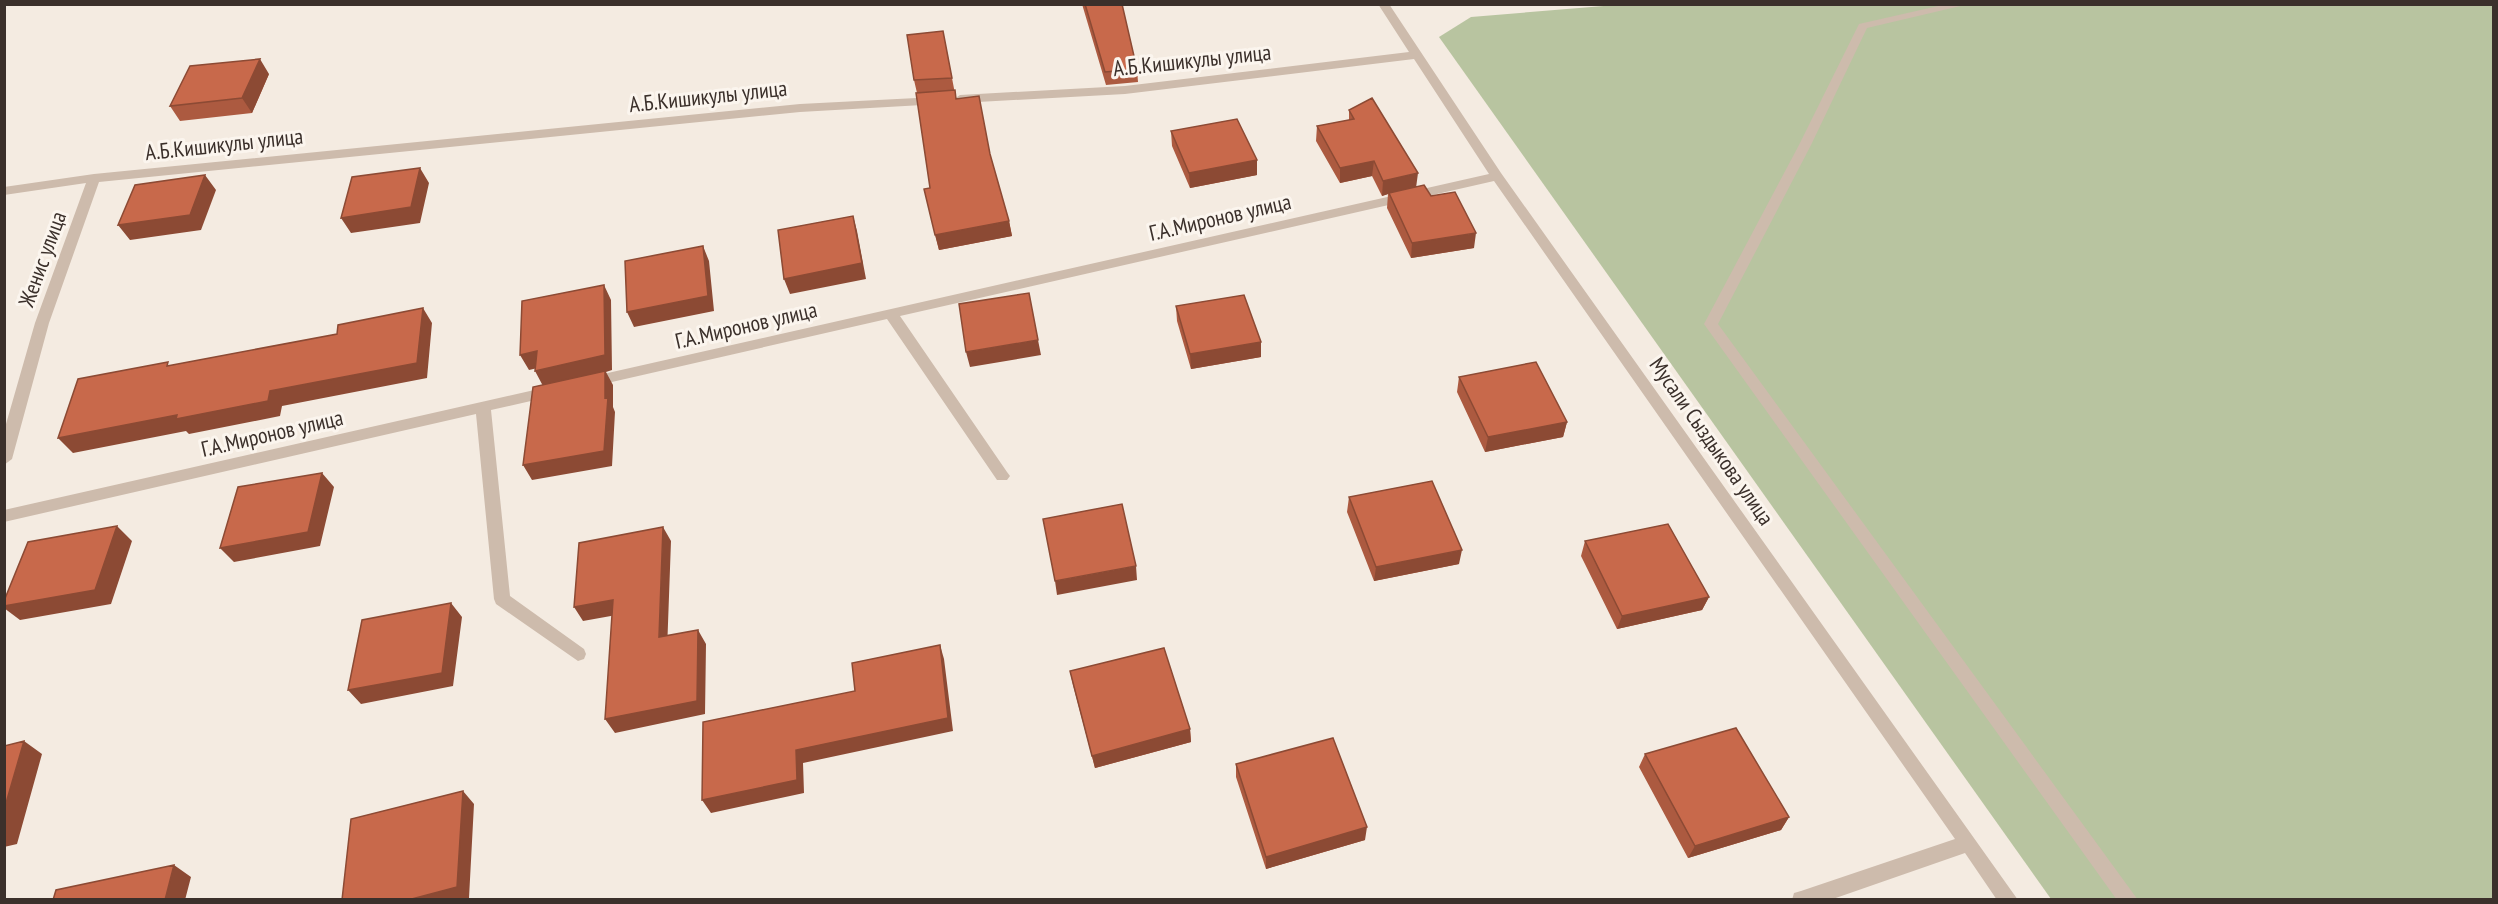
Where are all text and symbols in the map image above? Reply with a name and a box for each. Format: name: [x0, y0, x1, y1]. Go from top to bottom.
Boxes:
street label: А.Б.Кишикулы улица: [1112, 38, 1272, 82]
street label: А.Б.Кишикулы улица: [628, 74, 788, 118]
street label: А.Б.Кишикулы улица: [144, 122, 304, 166]
street label: Г.А.Миронов улица: [1146, 187, 1294, 247]
street label: Женис улица: [11, 207, 72, 312]
street label: Г.А.Миронов улица: [672, 295, 820, 355]
street label: Мусали Сыздыкова улица: [1644, 352, 1780, 530]
street label: Г.А.Миронов улица: [198, 403, 346, 463]

